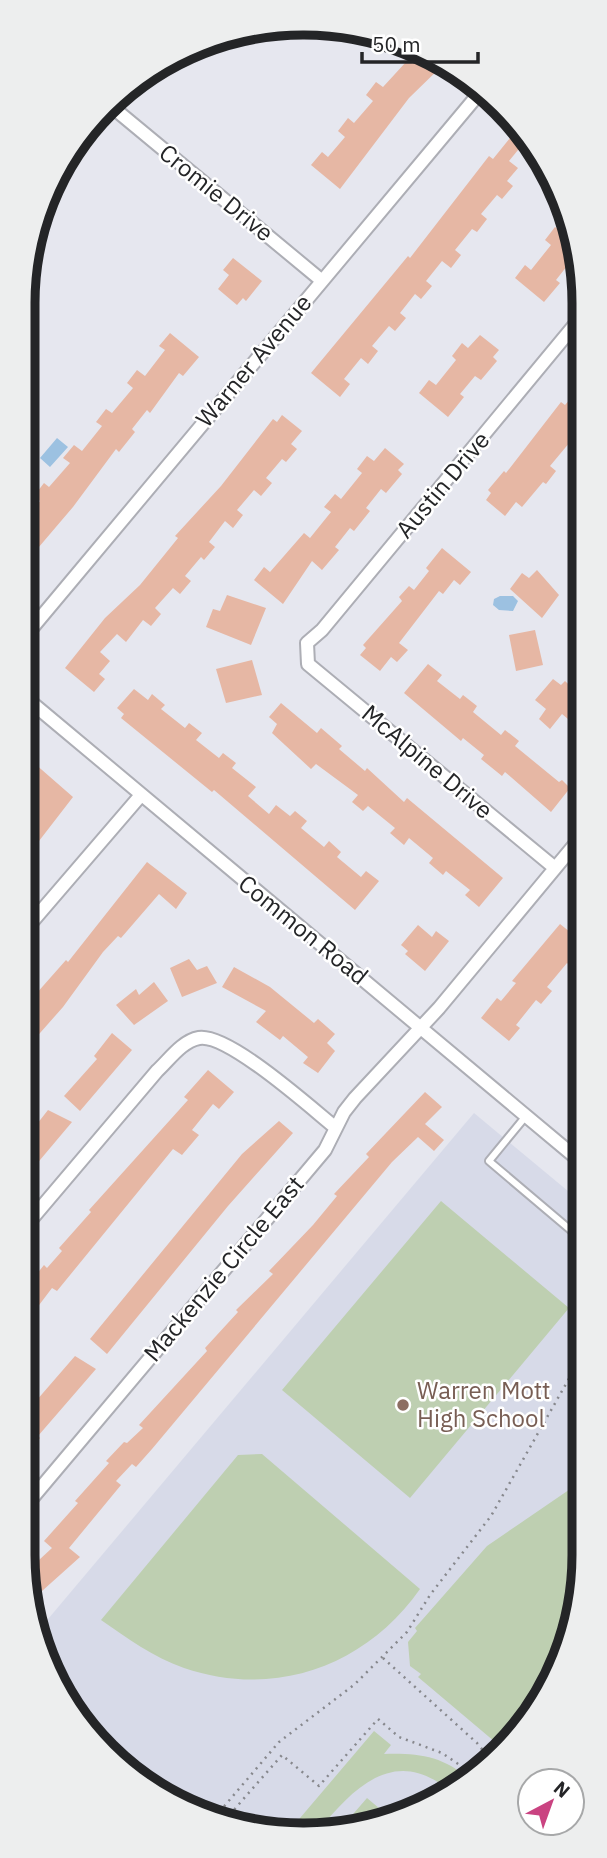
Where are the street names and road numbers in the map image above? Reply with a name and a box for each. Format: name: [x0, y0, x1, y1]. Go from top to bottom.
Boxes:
street label: Cromie Drive: [153, 136, 281, 248]
street label: Warner Avenue: [188, 287, 318, 434]
street label: Austin Drive: [388, 424, 496, 544]
street label: McAlpine Drive: [355, 697, 500, 825]
street label: Common Road: [232, 867, 375, 991]
street label: Mackenzie Circle East: [136, 1169, 310, 1368]

